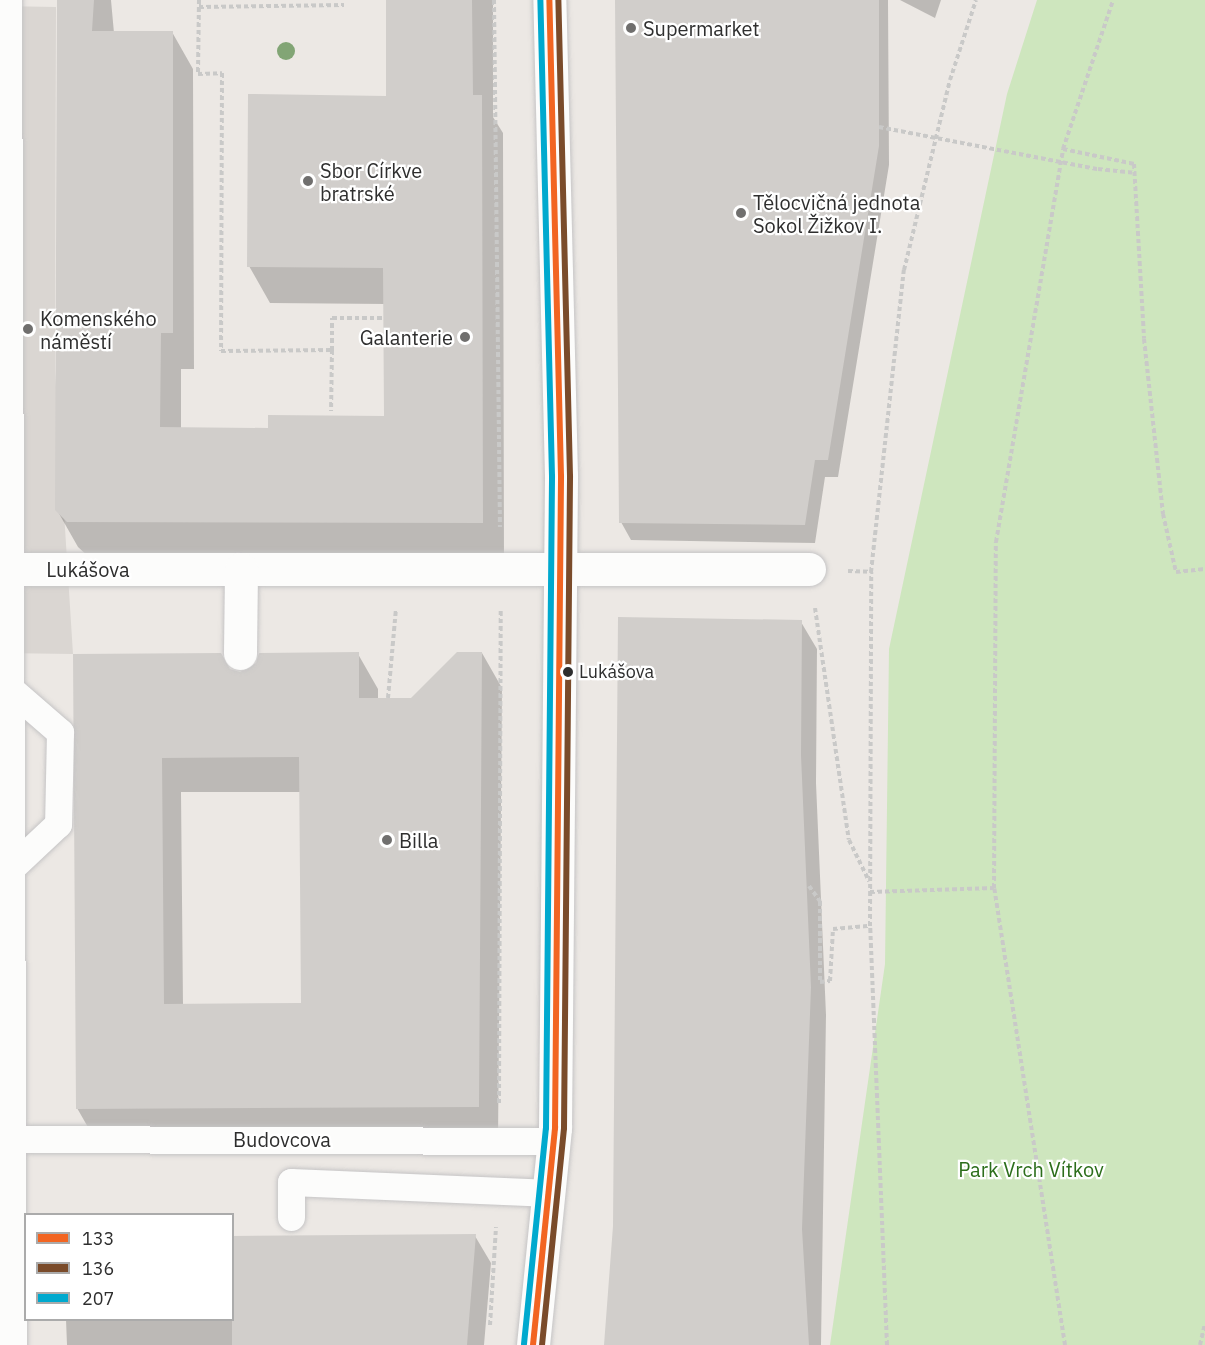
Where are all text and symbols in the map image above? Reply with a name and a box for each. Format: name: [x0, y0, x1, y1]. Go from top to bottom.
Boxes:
place label: Supermarket: [643, 16, 760, 40]
marker: Supermarket: [624, 21, 638, 35]
place label: Sbor Církve bratrské: [320, 158, 422, 205]
marker: Sbor Církve bratrské: [301, 174, 315, 188]
place label: Tělocvičná jednota Sokol Žižkov I.: [753, 190, 920, 237]
marker: Tělocvičná jednota Sokol Žižkov I.: [734, 206, 748, 220]
place label: Komenského náměstí: [40, 306, 157, 353]
marker: Komenského náměstí: [21, 322, 35, 336]
place label: Galanterie: [360, 325, 453, 349]
marker: Galanterie: [458, 330, 472, 344]
street label: Lukášova: [46, 557, 130, 581]
place label: Lukášova: [579, 661, 654, 683]
marker: Lukášova: [562, 666, 574, 678]
place label: Billa: [399, 828, 439, 852]
marker: Billa: [380, 833, 394, 847]
street label: Budovcova: [233, 1127, 331, 1151]
park label: Park Vrch Vítkov: [958, 1157, 1104, 1181]
legend: [24, 1213, 234, 1321]
text: 133: [82, 1227, 114, 1250]
text: 136: [82, 1257, 114, 1280]
text: 207: [82, 1287, 114, 1310]

